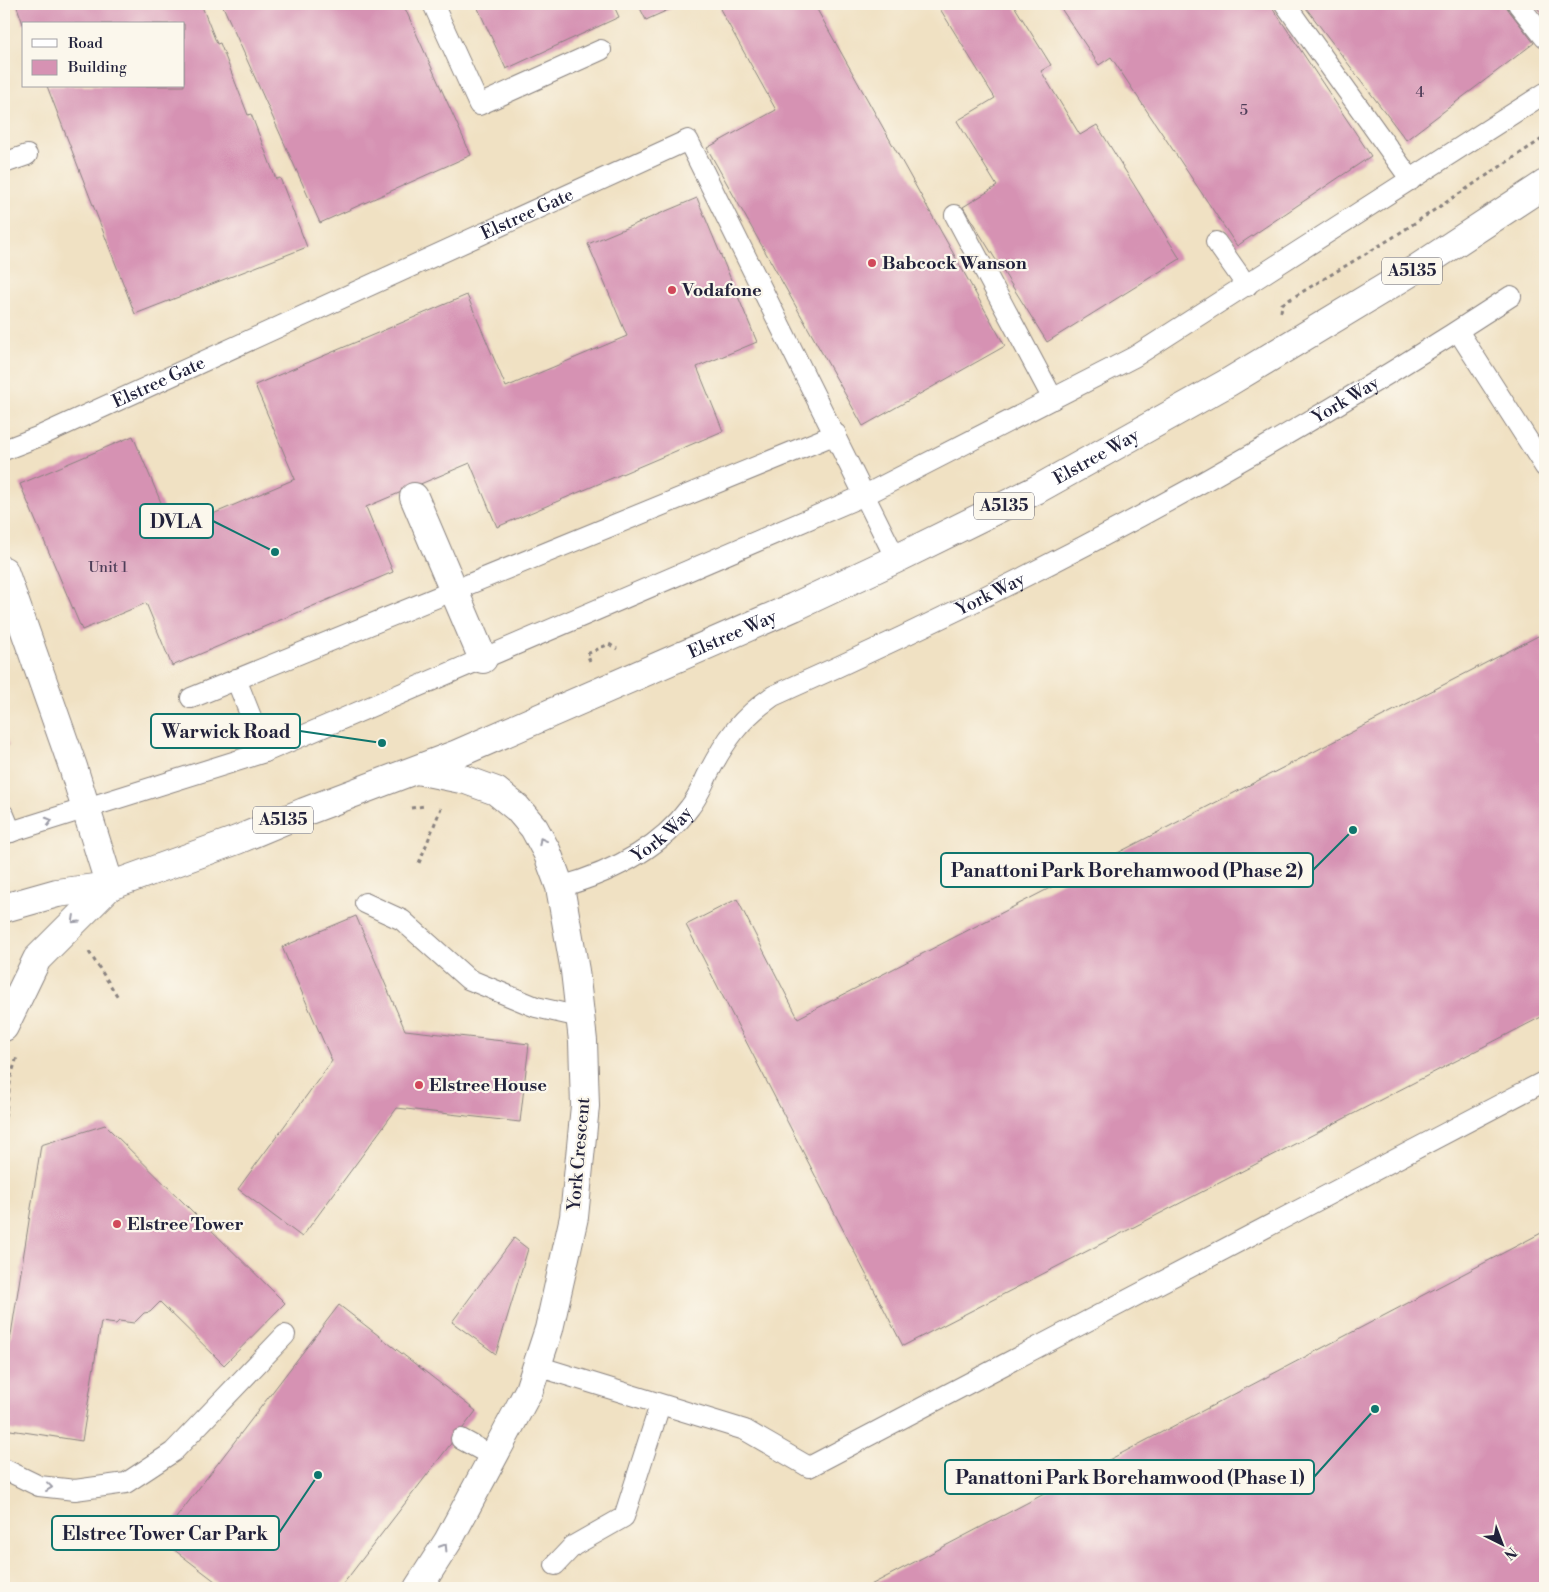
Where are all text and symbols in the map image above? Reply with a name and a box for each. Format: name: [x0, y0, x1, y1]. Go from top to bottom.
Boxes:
legend: [22, 22, 185, 88]
text: Road: [68, 34, 103, 53]
text: Building: [67, 58, 127, 77]
house number: 4: [1416, 83, 1425, 102]
house number: 5: [1240, 101, 1248, 120]
street label: Elstree Gate: [477, 182, 577, 245]
place label: Babcock Wanson: [882, 252, 1027, 275]
marker: Babcock Wanson: [866, 257, 878, 269]
road number: A5135: [1382, 258, 1442, 284]
place label: Vodafone: [681, 279, 762, 302]
marker: Vodafone: [666, 284, 678, 296]
street label: Elstree Gate: [109, 351, 209, 413]
street label: York Way: [1307, 371, 1383, 429]
street label: Elstree Way: [1049, 423, 1143, 490]
road number: A5135: [974, 492, 1034, 520]
callout: DVLA: [140, 504, 213, 538]
text: DVLA: [150, 510, 203, 534]
house number: Unit 1: [88, 558, 128, 577]
street label: York Way: [951, 567, 1029, 621]
street label: Elstree Way: [684, 604, 780, 663]
callout: Warwick Road: [151, 714, 300, 748]
text: Warwick Road: [160, 720, 291, 744]
street label: York Way: [626, 802, 698, 868]
road number: A5135: [253, 806, 313, 834]
one-way arrow: [44, 816, 52, 826]
one-way arrow: [538, 838, 548, 847]
callout: Panattoni Park Borehamwood (Phase 2): [941, 853, 1313, 887]
text: Panattoni Park Borehamwood (Phase 2): [951, 859, 1303, 883]
one-way arrow: [72, 914, 81, 923]
place label: Elstree House: [429, 1074, 547, 1097]
marker: Elstree House: [413, 1079, 425, 1091]
street label: York Crescent: [563, 1096, 595, 1213]
place label: Elstree Tower: [127, 1213, 244, 1236]
marker: Elstree Tower: [111, 1218, 123, 1230]
callout: Panattoni Park Borehamwood (Phase 1): [945, 1460, 1314, 1494]
text: Panattoni Park Borehamwood (Phase 1): [955, 1466, 1305, 1490]
one-way arrow: [45, 1481, 53, 1492]
callout: Elstree Tower Car Park: [52, 1516, 279, 1550]
north arrow: [1476, 1520, 1526, 1570]
text: Elstree Tower Car Park: [62, 1522, 268, 1546]
one-way arrow: [438, 1543, 447, 1553]
text: N: [1500, 1543, 1520, 1563]

